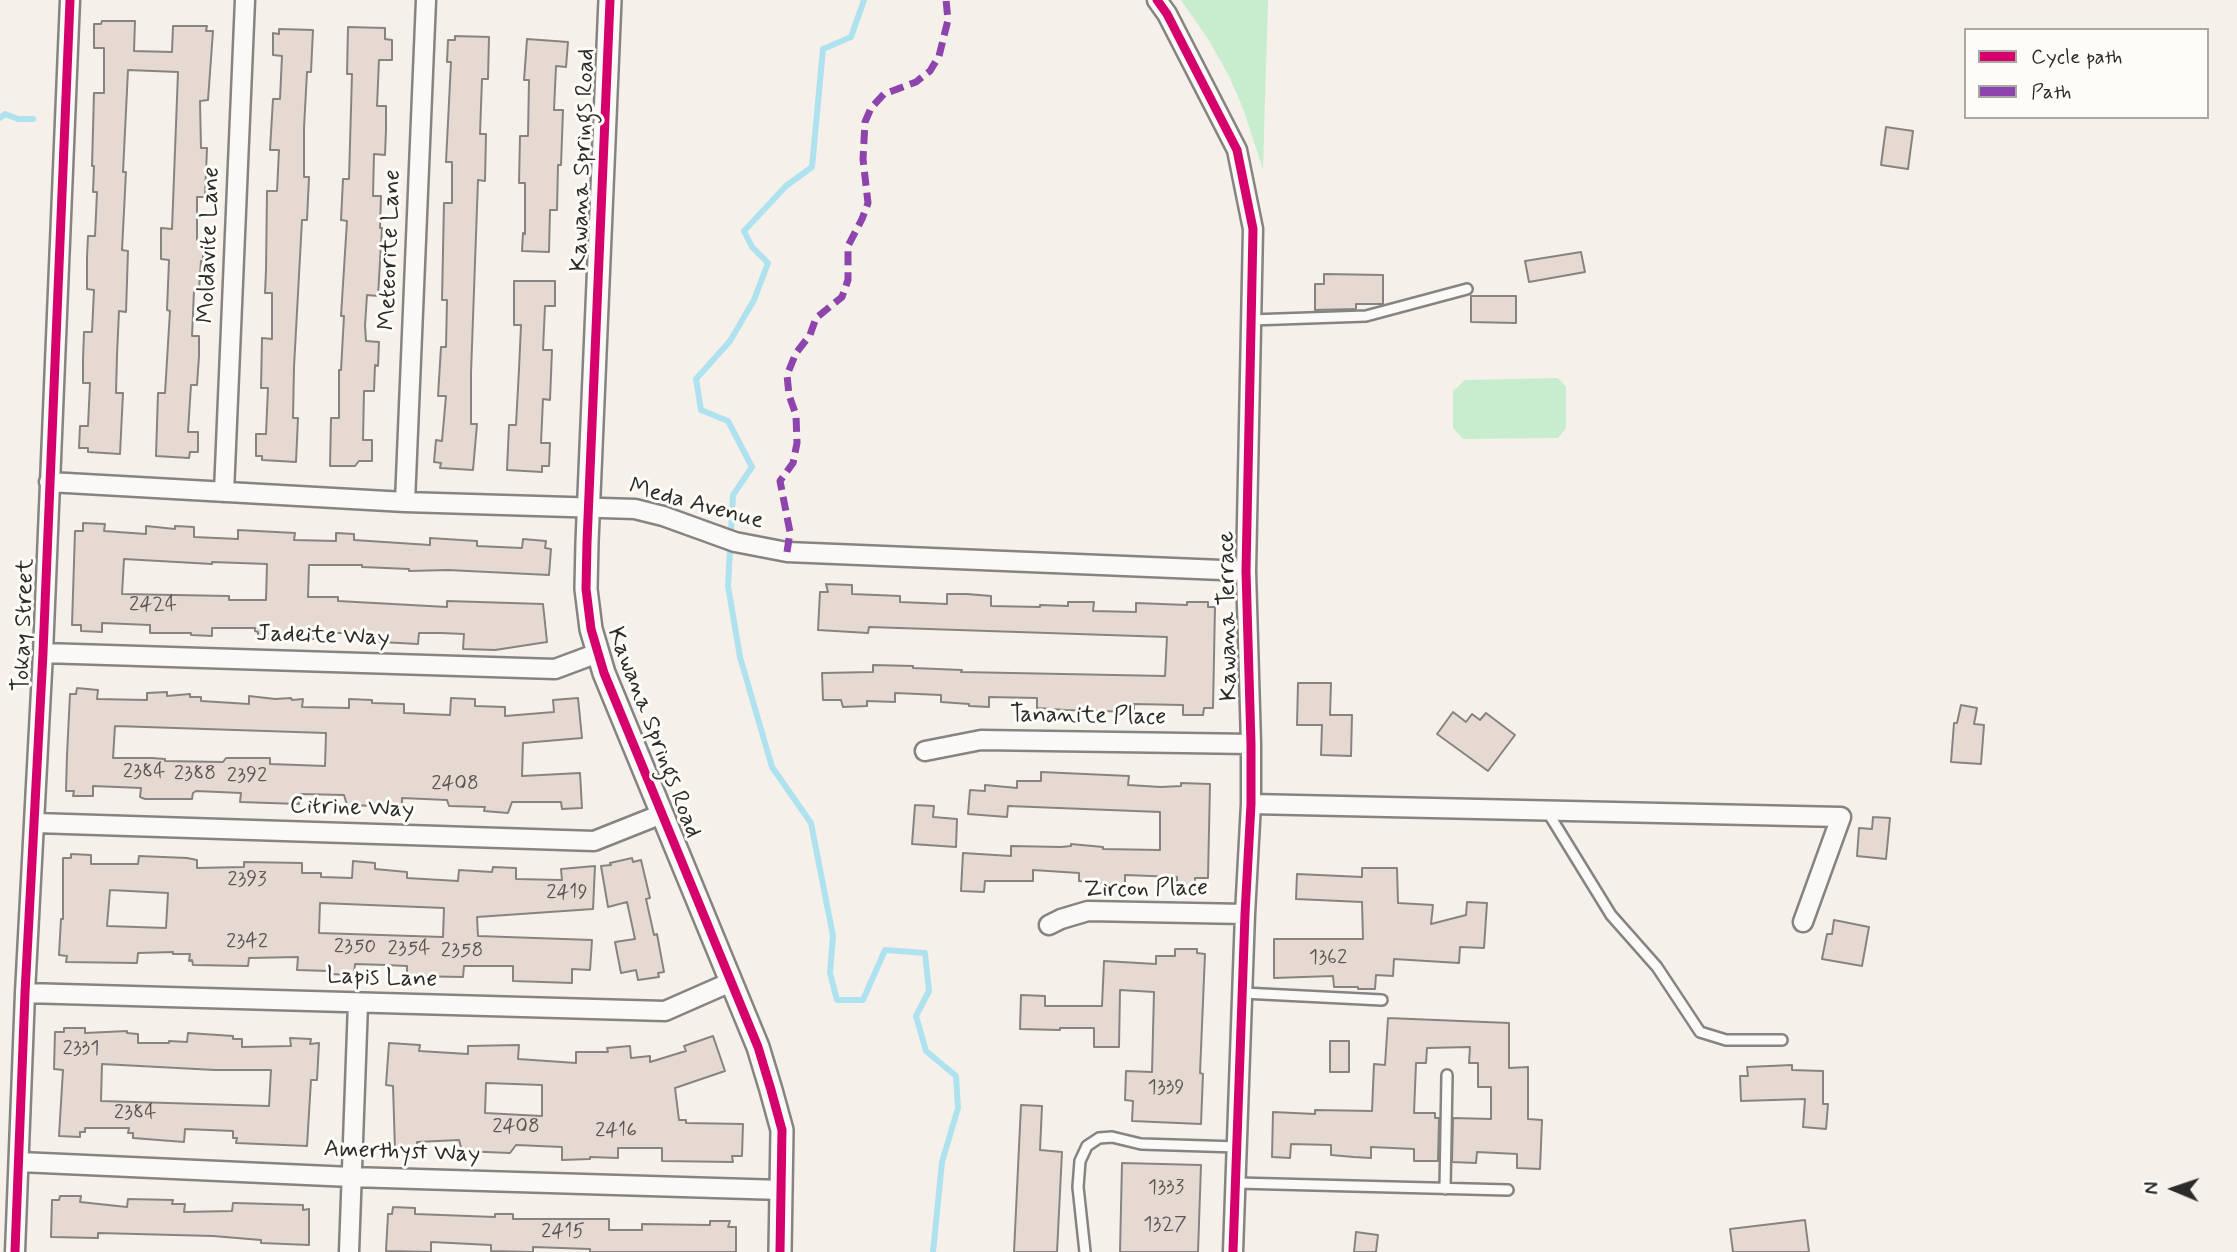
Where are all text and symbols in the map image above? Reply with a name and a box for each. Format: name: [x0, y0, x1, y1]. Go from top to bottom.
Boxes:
legend: [1964, 28, 2209, 119]
text: Cycle path: [2031, 43, 2122, 71]
street label: Kawana Springs Road: [566, 48, 602, 272]
text: Path: [2031, 78, 2071, 106]
street label: Moldavite Lane: [193, 166, 227, 324]
street label: Meteorite Lane: [374, 169, 408, 331]
street label: Meda Avenue: [625, 473, 767, 537]
street label: Kawana Terrace: [1213, 531, 1245, 701]
street label: Tokay Street: [8, 558, 42, 692]
house number: 2424: [129, 593, 177, 619]
street label: Jadeite Way: [256, 620, 390, 654]
street label: Kawana Springs Road: [600, 624, 706, 842]
street label: Tananite Place: [1010, 701, 1166, 733]
house number: 2384: [123, 760, 165, 786]
house number: 2388: [174, 762, 216, 788]
house number: 2392: [227, 764, 267, 790]
house number: 2408: [431, 772, 479, 798]
street label: Citrine Way: [289, 792, 415, 826]
house number: 2393: [227, 868, 267, 894]
street label: Zircon Place: [1084, 875, 1208, 905]
house number: 2419: [546, 881, 588, 907]
house number: 2342: [226, 930, 268, 956]
house number: 2350: [334, 935, 376, 961]
house number: 2354: [387, 937, 431, 963]
house number: 2358: [441, 939, 483, 965]
house number: 1362: [1309, 946, 1347, 972]
street label: Lapis Lane: [326, 963, 438, 995]
house number: 2331: [62, 1037, 100, 1063]
house number: 1339: [1147, 1076, 1185, 1102]
house number: 2384: [114, 1101, 156, 1127]
house number: 2408: [492, 1115, 540, 1141]
house number: 2416: [595, 1119, 637, 1145]
street label: Amerthyst Way: [323, 1136, 481, 1170]
north arrow: [2139, 1154, 2209, 1224]
house number: 1333: [1148, 1176, 1184, 1202]
text: N: [2140, 1181, 2165, 1195]
house number: 1327: [1143, 1213, 1187, 1239]
house number: 2415: [541, 1220, 585, 1246]

